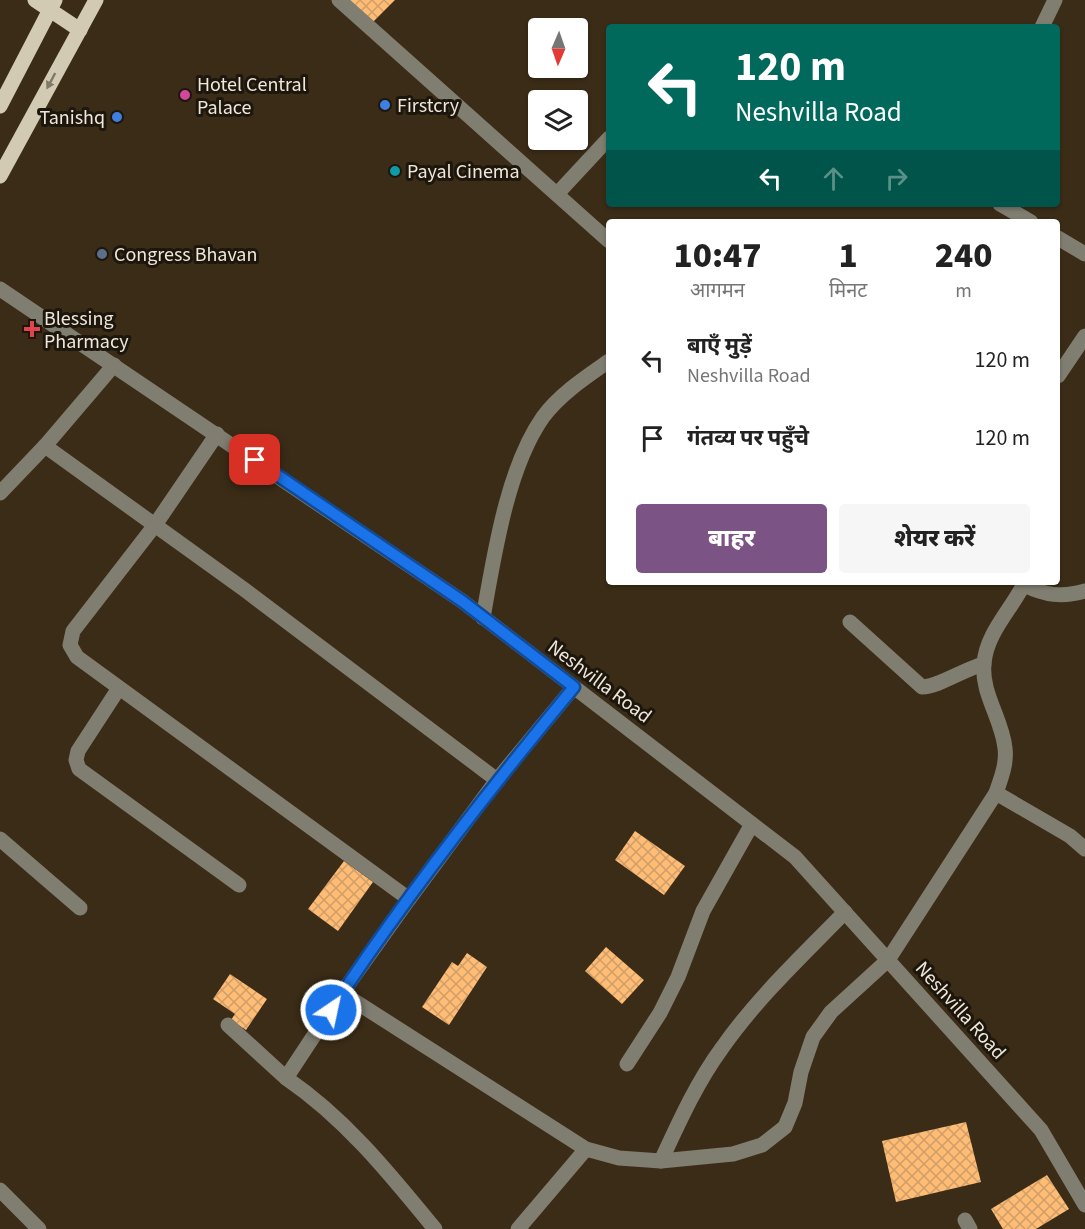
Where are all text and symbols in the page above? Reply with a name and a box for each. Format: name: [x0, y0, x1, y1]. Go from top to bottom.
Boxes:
north arrow: [528, 18, 588, 78]
map controls: [528, 18, 588, 150]
text: 120 m: [735, 37, 846, 97]
icon: left: [636, 48, 714, 126]
place label: Hotel Central Palace: [197, 71, 307, 122]
one-way arrow: [46, 72, 56, 89]
marker: Hotel Central Palace: [178, 88, 192, 102]
button: layers: [528, 90, 588, 150]
place label: Firstcry: [397, 92, 460, 120]
text: Neshvilla Road: [735, 93, 902, 132]
marker: Firstcry: [378, 98, 392, 112]
place label: Tanishq: [39, 104, 105, 132]
marker: Tanishq: [110, 110, 124, 124]
place label: Payal Cinema: [407, 158, 520, 186]
icon: left: [754, 162, 787, 195]
icon: ahead: [817, 162, 850, 195]
icon: right: [880, 162, 913, 195]
marker: Payal Cinema: [388, 164, 402, 178]
text: 10:47: [673, 230, 762, 281]
text: 1: [839, 230, 858, 281]
text: 240: [935, 230, 992, 281]
place label: Congress Bhavan: [114, 241, 257, 269]
marker: Congress Bhavan: [95, 247, 109, 261]
text: आगमन: [690, 277, 745, 305]
text: मिनट: [829, 277, 867, 305]
text: m: [955, 277, 972, 305]
place label: Blessing Pharmacy: [44, 305, 129, 356]
marker: Blessing Pharmacy: [25, 322, 39, 336]
text: बाएँ मुड़ें: [687, 330, 752, 362]
icon: left: [636, 344, 669, 377]
text: 120 m: [975, 344, 1030, 376]
text: Neshvilla Road: [687, 362, 811, 390]
icon: arrive: [636, 422, 669, 455]
text: गंतव्य पर पहुँचे: [687, 422, 809, 454]
text: 120 m: [975, 422, 1030, 454]
pin: [229, 434, 280, 485]
icon: arrive: [238, 443, 271, 476]
button: बाहर: [636, 504, 827, 573]
button: शेयर करें: [839, 504, 1030, 573]
street label: Neshvilla Road: [542, 633, 657, 730]
street label: Neshvilla Road: [909, 955, 1012, 1066]
position arrow: [299, 978, 363, 1042]

